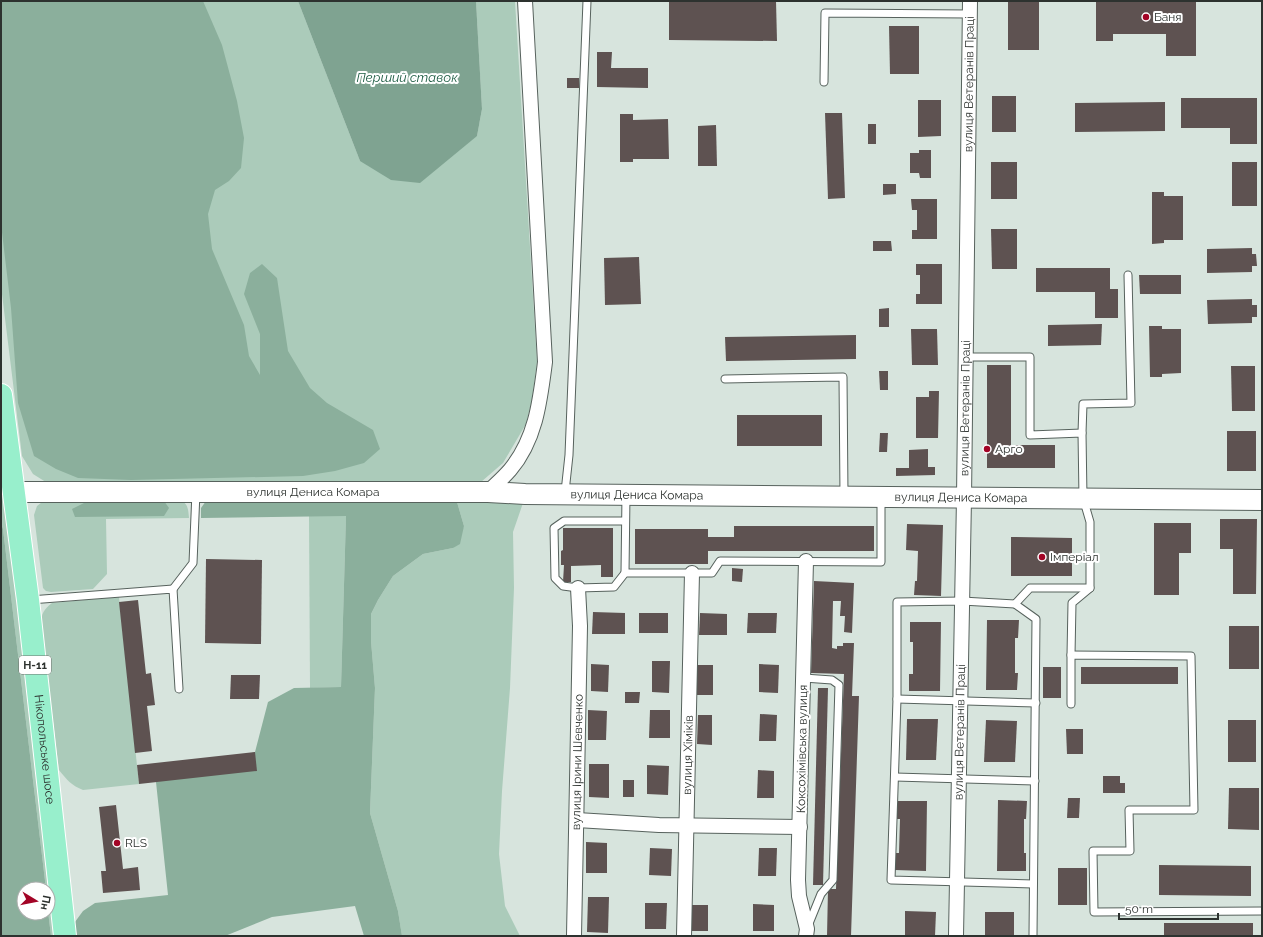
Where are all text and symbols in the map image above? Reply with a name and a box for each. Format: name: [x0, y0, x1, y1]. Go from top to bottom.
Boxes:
place label: Баня: [1154, 10, 1182, 24]
marker: Баня: [1141, 12, 1151, 22]
street label: вулиця Ветеранів Праці: [961, 16, 977, 152]
water label: Перший ставок: [356, 70, 458, 85]
street label: вулиця Ветеранів Праці: [957, 340, 973, 476]
place label: Арго: [995, 442, 1023, 456]
marker: Арго: [982, 444, 992, 454]
street label: вулиця Дениса Комара: [247, 485, 379, 499]
street label: вулиця Дениса Комара: [570, 487, 703, 502]
street label: вулиця Дениса Комара: [894, 490, 1027, 505]
place label: Імперіал: [1050, 550, 1099, 564]
marker: Імперіал: [1037, 552, 1047, 562]
road number: Н-11: [19, 656, 51, 674]
street label: вулиця Ветеранів Праці: [951, 664, 968, 800]
street label: Коксохімівська вулиця: [794, 685, 810, 813]
street label: Нікопольське шосе: [31, 694, 57, 805]
street label: вулиця Ірини Шевченко: [569, 694, 586, 830]
street label: вулиця Хіміків: [680, 715, 696, 795]
place label: RLS: [125, 836, 147, 850]
marker: RLS: [112, 838, 122, 848]
north arrow: [16, 881, 56, 921]
text: Пн: [38, 894, 53, 911]
scale bar: [1119, 895, 1218, 921]
text: 50 m: [1125, 902, 1153, 916]

